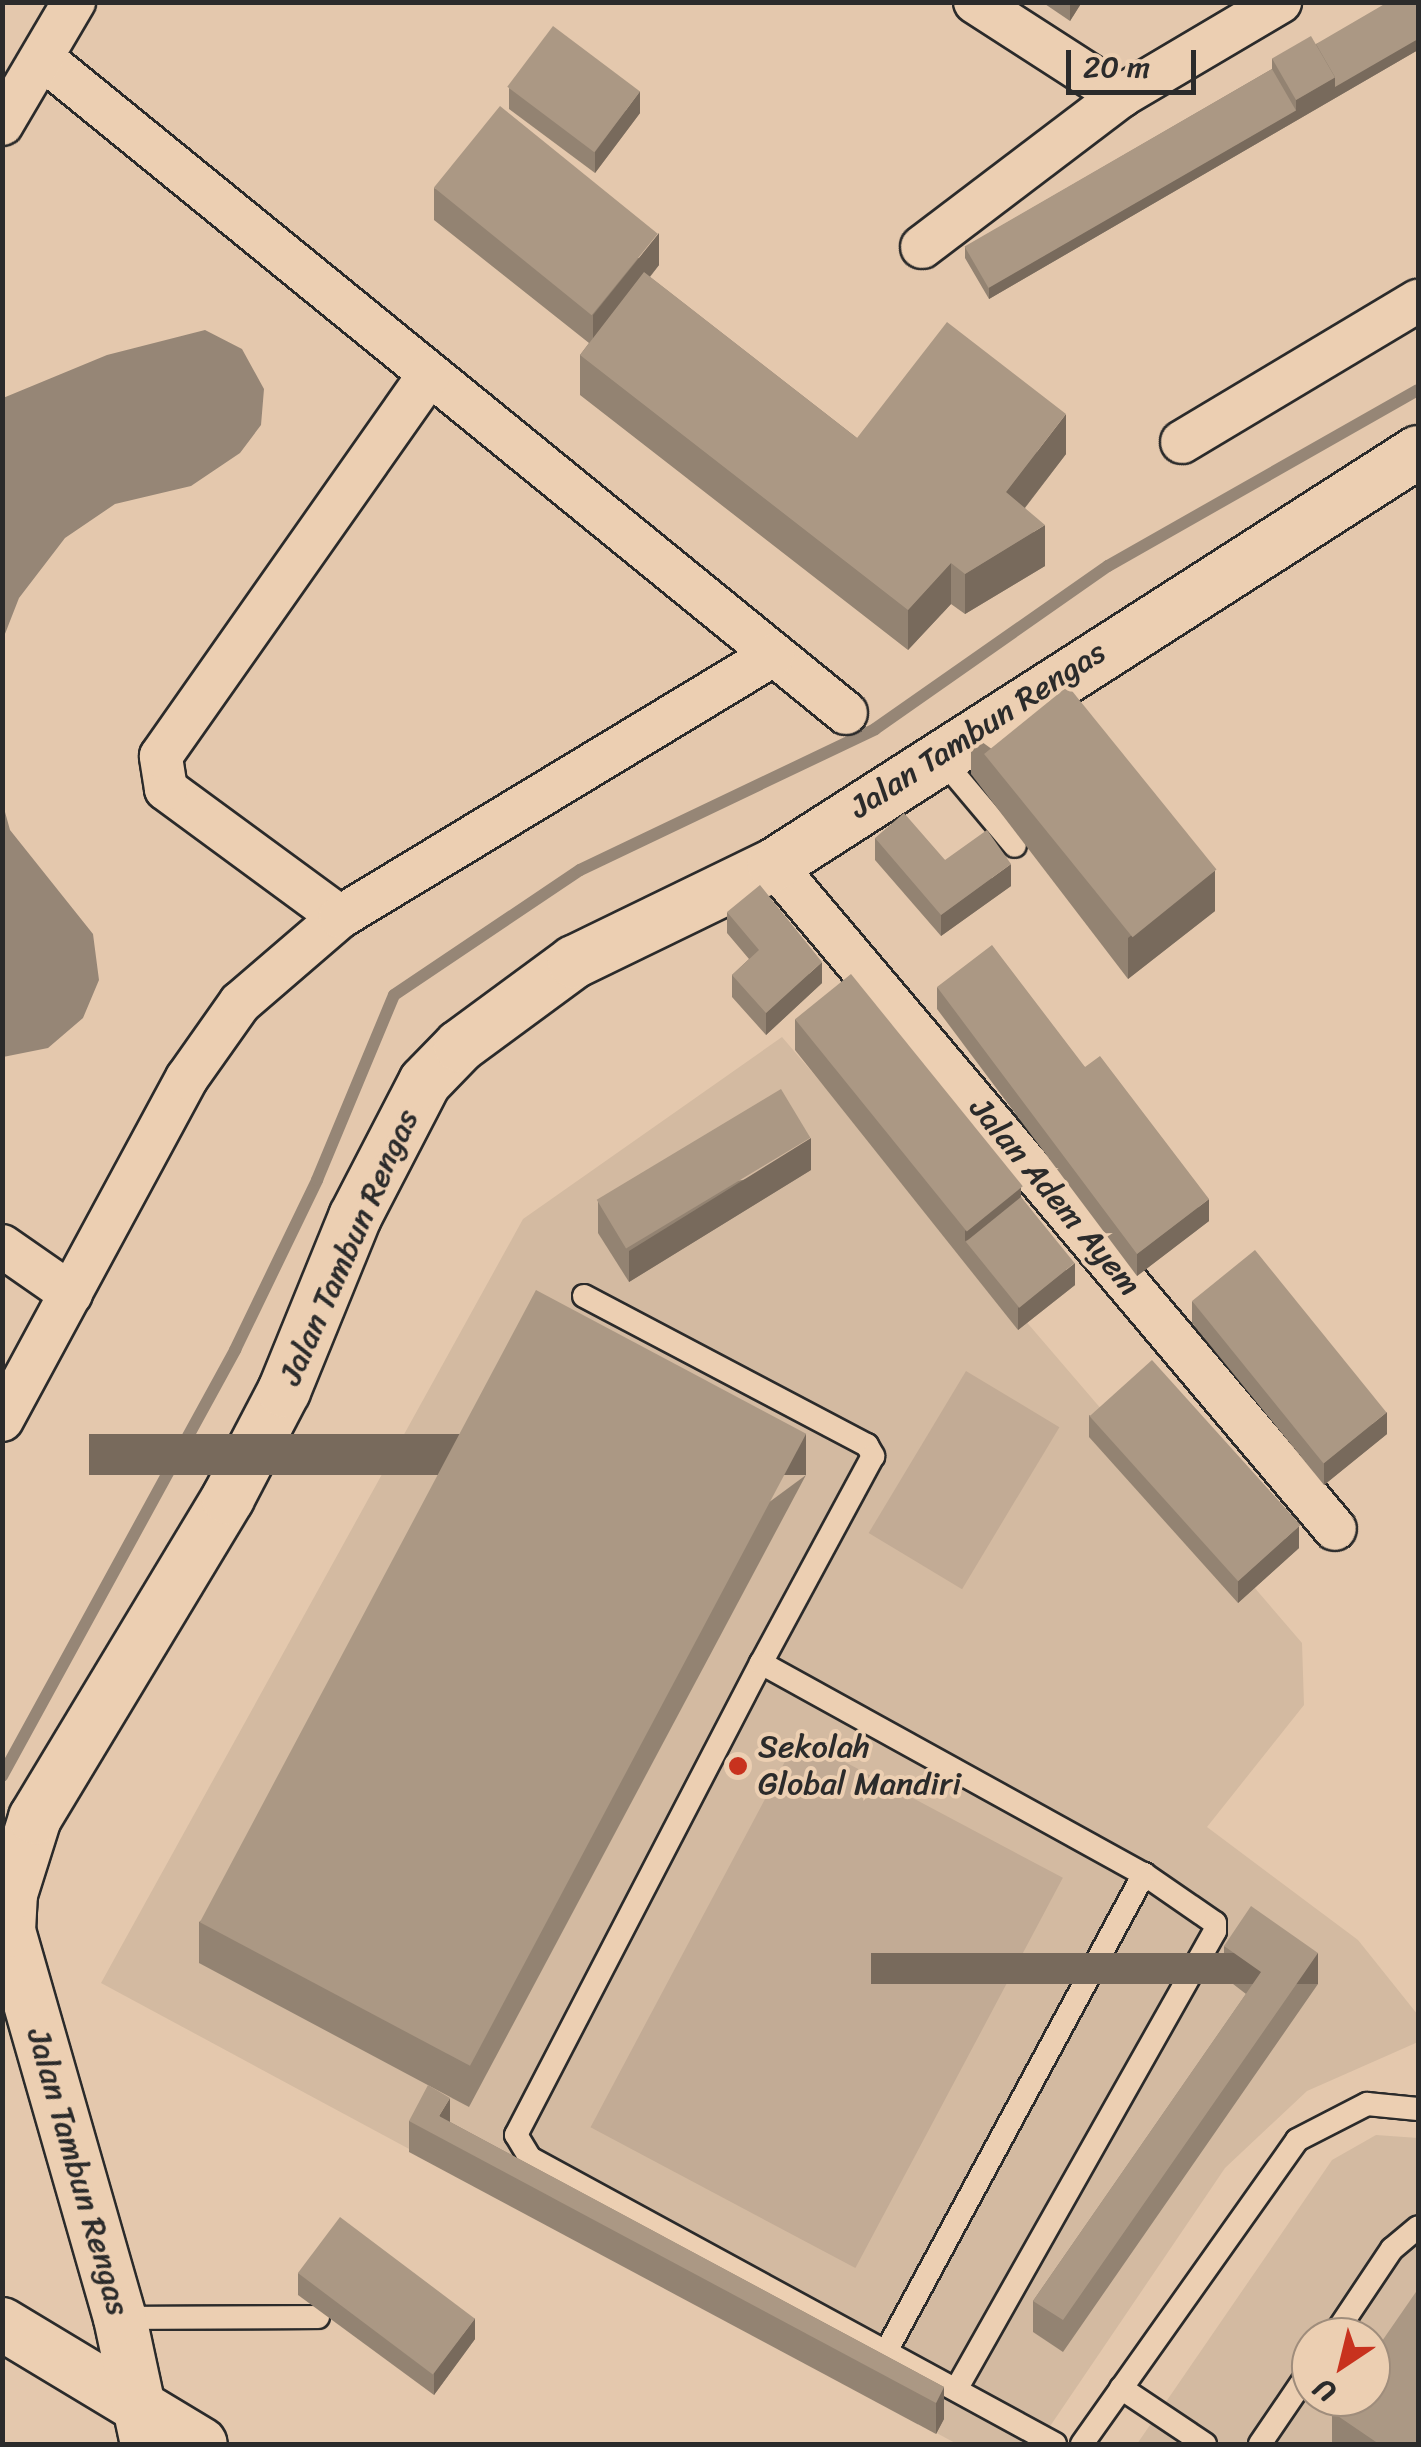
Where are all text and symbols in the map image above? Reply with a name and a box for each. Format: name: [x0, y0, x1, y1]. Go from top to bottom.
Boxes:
scale bar: [1071, 30, 1201, 92]
text: 20 m: [1083, 40, 1150, 94]
street label: Jalan Tambun Rengas: [844, 633, 1112, 827]
street label: Jalan Adem Ayem: [961, 1090, 1149, 1304]
street label: Jalan Tambun Rengas: [271, 1104, 427, 1390]
place label: Sekolah Global Mandiri: [758, 1729, 961, 1804]
marker: Sekolah Global Mandiri: [727, 1755, 749, 1777]
street label: Jalan Tambun Rengas: [19, 2025, 137, 2319]
north arrow: [1291, 2317, 1391, 2417]
text: U: [1303, 2365, 1346, 2416]

